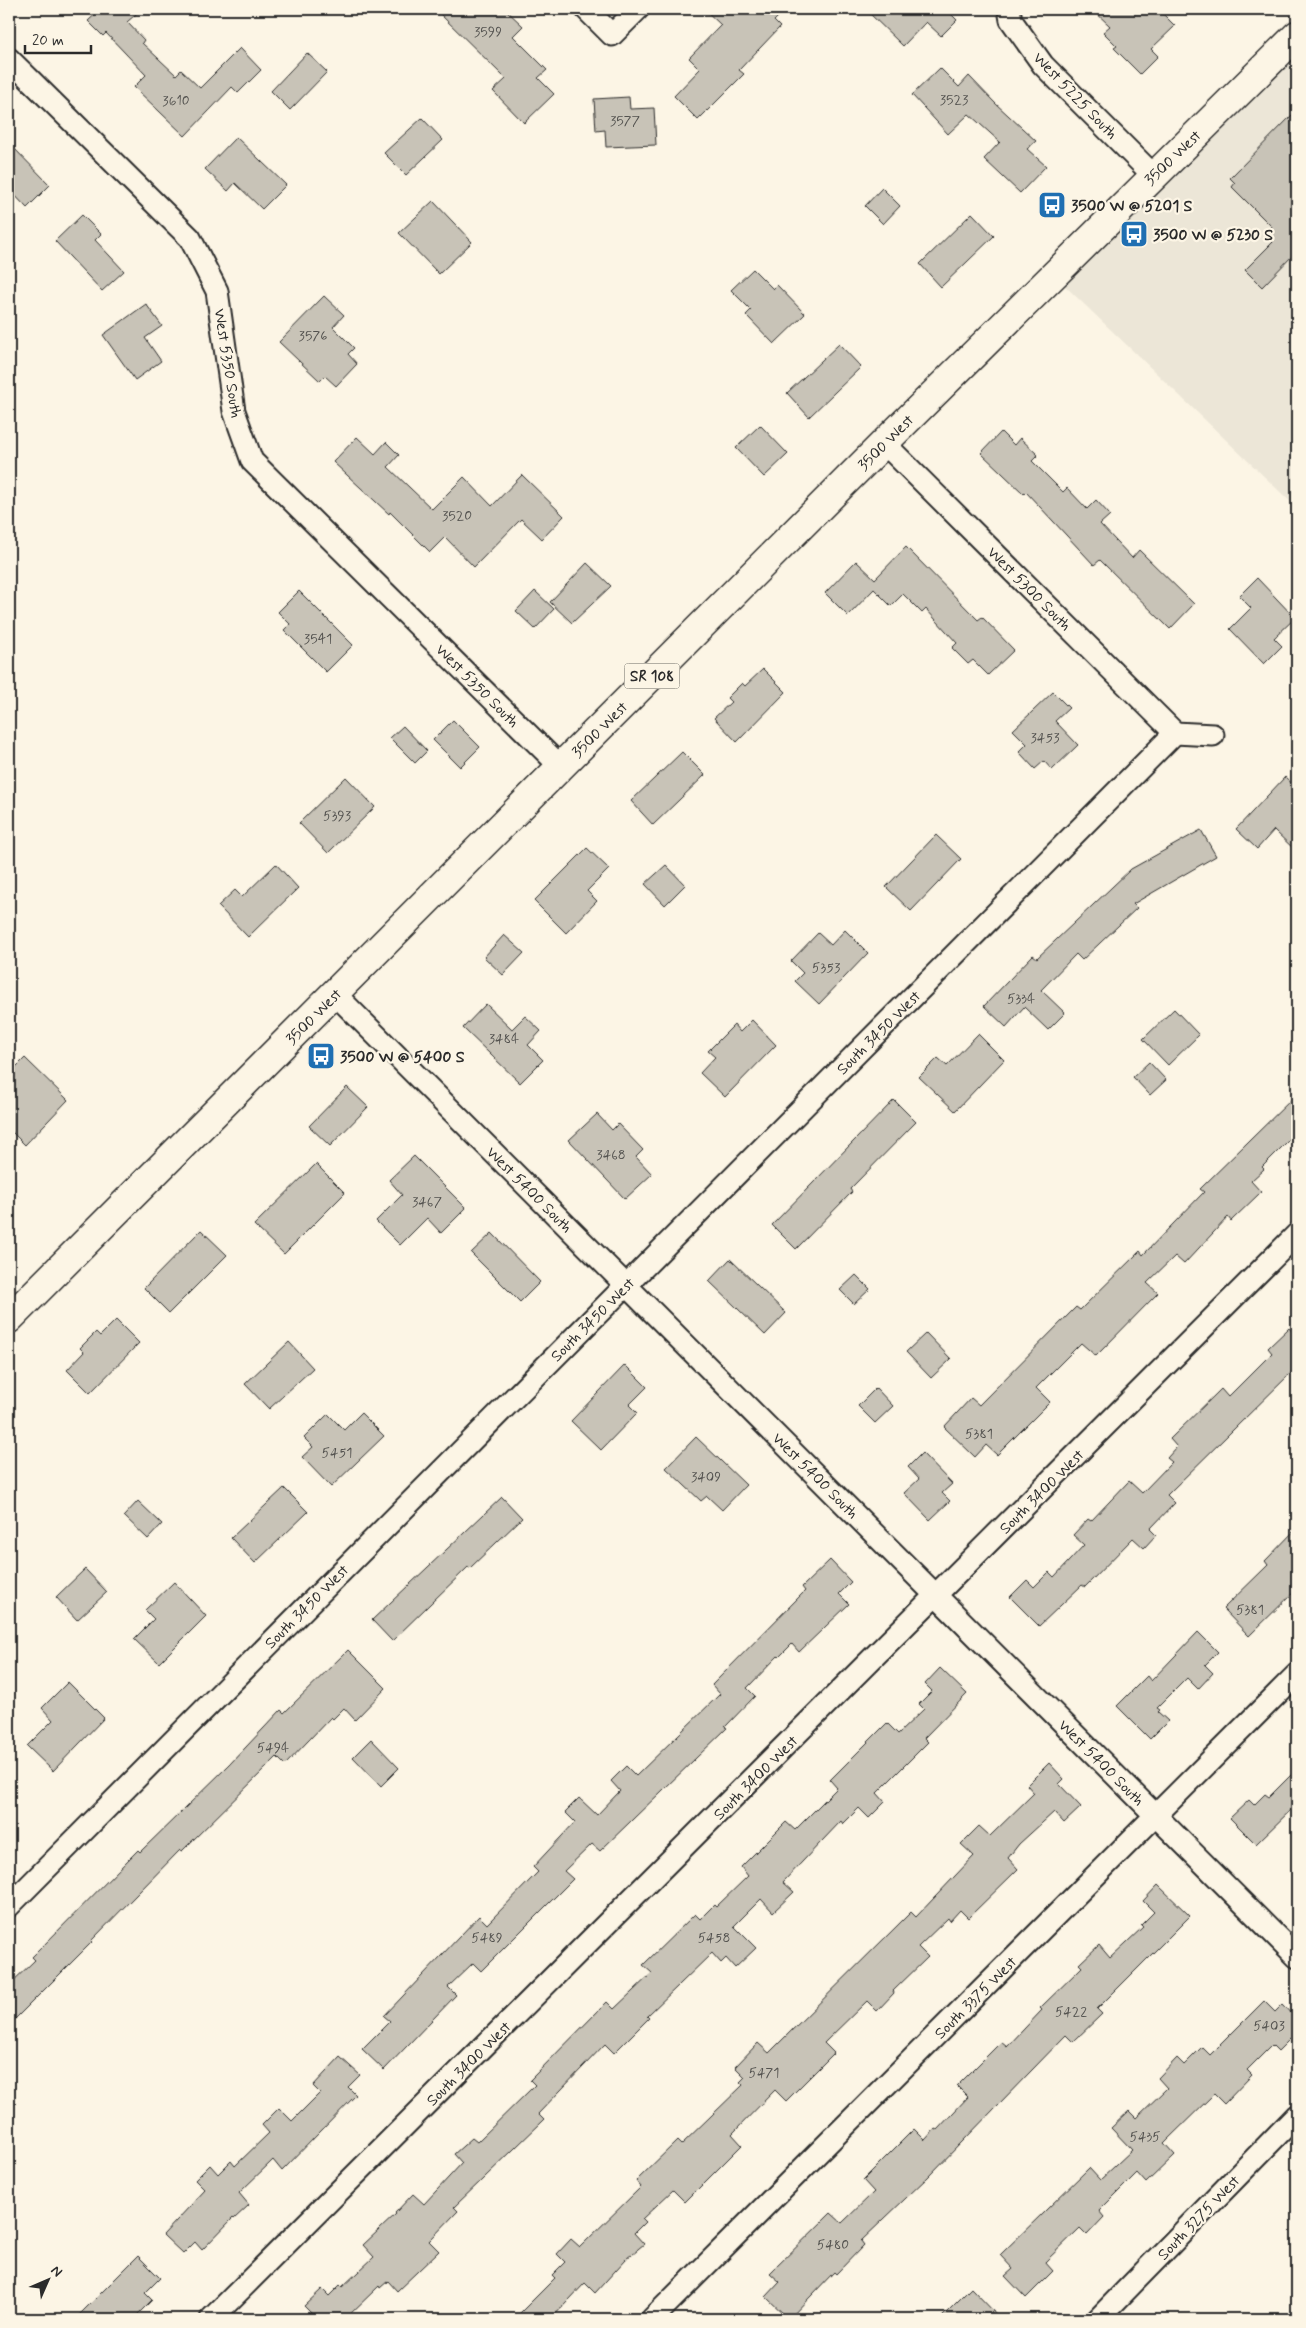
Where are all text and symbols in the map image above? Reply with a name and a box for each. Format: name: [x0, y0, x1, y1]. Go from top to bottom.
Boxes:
scale bar: [25, 22, 91, 54]
house number: 3599: [474, 23, 502, 41]
text: 20 m: [32, 31, 64, 51]
street label: West 5225 South: [1028, 48, 1122, 144]
house number: 3523: [940, 91, 968, 109]
house number: 3610: [162, 92, 190, 110]
house number: 3577: [610, 112, 641, 130]
street label: 3500 West: [1140, 126, 1206, 190]
bus stop icon: 3500 W @ 5201 S: [1037, 190, 1067, 220]
place label: 3500 W @ 5201 S: [1071, 196, 1193, 217]
bus stop icon: 3500 W @ 5230 S: [1119, 219, 1149, 249]
place label: 3500 W @ 5230 S: [1153, 225, 1273, 246]
street label: West 5350 South: [209, 307, 247, 419]
house number: 3576: [299, 327, 327, 345]
street label: 3500 West: [853, 410, 919, 476]
house number: 3520: [442, 507, 472, 525]
street label: West 5300 South: [982, 542, 1076, 636]
house number: 3541: [304, 630, 332, 648]
street label: West 5350 South: [430, 640, 523, 733]
road number: SR 108: [624, 664, 680, 688]
street label: 3500 West: [567, 697, 633, 763]
house number: 3453: [1031, 729, 1059, 747]
house number: 5393: [323, 807, 351, 825]
house number: 5353: [812, 959, 840, 977]
street label: 3500 West: [281, 984, 347, 1050]
street label: South 3450 West: [832, 986, 926, 1080]
house number: 5334: [1007, 990, 1035, 1008]
house number: 3484: [489, 1030, 519, 1048]
bus stop icon: 3500 W @ 5400 S: [306, 1041, 336, 1071]
place label: 3500 W @ 5400 S: [340, 1047, 465, 1068]
street label: West 5400 South: [481, 1142, 577, 1238]
house number: 3468: [596, 1146, 626, 1164]
house number: 3467: [412, 1193, 442, 1211]
street label: South 3450 West: [546, 1273, 640, 1367]
house number: 5381: [965, 1425, 993, 1443]
street label: West 5400 South: [767, 1428, 863, 1524]
house number: 5451: [322, 1444, 352, 1462]
street label: South 3400 West: [995, 1445, 1089, 1539]
house number: 3409: [691, 1468, 721, 1486]
street label: South 3450 West: [260, 1560, 354, 1654]
house number: 5381: [1236, 1601, 1264, 1619]
street label: West 5400 South: [1053, 1715, 1149, 1811]
street label: South 3400 West: [709, 1731, 803, 1825]
house number: 5494: [257, 1739, 289, 1757]
house number: 5489: [471, 1929, 503, 1947]
house number: 5458: [698, 1929, 730, 1947]
street label: South 3375 West: [930, 1952, 1022, 2044]
house number: 5422: [1055, 2003, 1087, 2021]
street label: South 3400 West: [422, 2017, 516, 2111]
house number: 5403: [1253, 2017, 1285, 2035]
house number: 5471: [749, 2064, 779, 2082]
house number: 5435: [1129, 2128, 1161, 2146]
street label: South 3275 West: [1153, 2171, 1245, 2265]
house number: 5480: [817, 2236, 849, 2254]
north arrow: [22, 2256, 72, 2306]
text: N: [47, 2262, 66, 2281]

